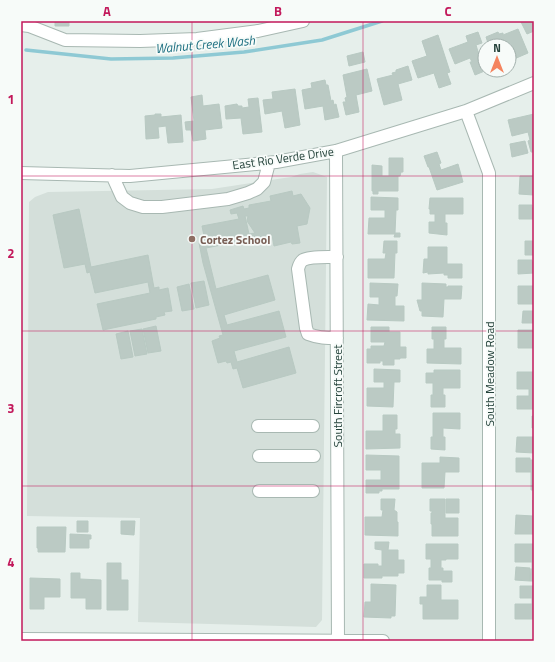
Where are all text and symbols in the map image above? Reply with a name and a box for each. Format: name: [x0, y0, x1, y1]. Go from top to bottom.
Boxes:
text: A: [103, 1, 111, 21]
text: B: [274, 1, 282, 21]
text: C: [444, 1, 452, 21]
water label: Walnut Creek Wash: [154, 30, 256, 58]
north arrow: [477, 38, 517, 78]
text: N: [493, 40, 501, 56]
text: 1: [7, 89, 15, 109]
street label: East Rio Verde Drive: [231, 141, 335, 175]
place label: Cortez School: [200, 230, 270, 249]
marker: Cortez School: [187, 234, 197, 244]
text: 2: [7, 243, 15, 263]
street label: South Meadow Road: [480, 322, 499, 427]
street label: South Fircroft Street: [328, 344, 347, 447]
text: 3: [7, 398, 15, 418]
text: 4: [7, 552, 15, 572]

